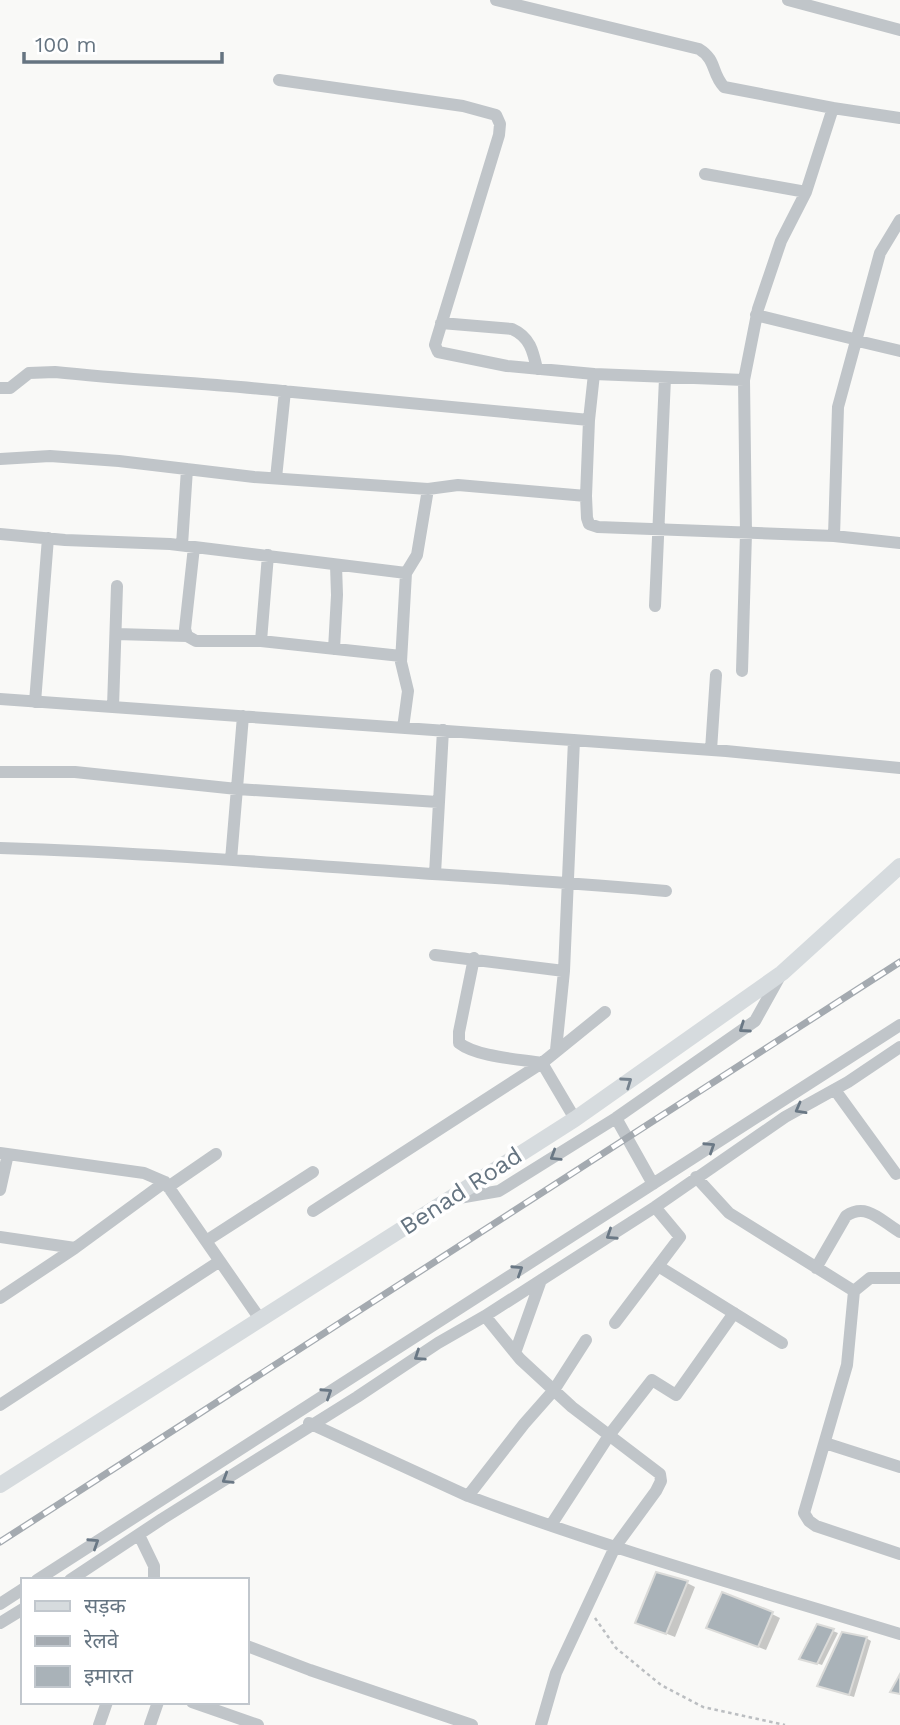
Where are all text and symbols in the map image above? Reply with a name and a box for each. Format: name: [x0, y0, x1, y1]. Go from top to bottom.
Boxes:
scale bar: [24, 21, 222, 65]
text: 100 m: [35, 32, 97, 57]
one-way arrow: [739, 1020, 752, 1032]
one-way arrow: [619, 1078, 632, 1090]
one-way arrow: [795, 1101, 808, 1114]
street label: Benad Road: [395, 1141, 527, 1241]
one-way arrow: [702, 1143, 715, 1156]
one-way arrow: [550, 1147, 563, 1160]
one-way arrow: [606, 1227, 619, 1240]
one-way arrow: [511, 1266, 524, 1279]
one-way arrow: [413, 1348, 426, 1361]
one-way arrow: [319, 1389, 332, 1402]
one-way arrow: [221, 1470, 234, 1483]
one-way arrow: [87, 1538, 100, 1551]
legend: [21, 1578, 248, 1704]
text: सड़क: [84, 1593, 126, 1618]
text: रेलवे: [83, 1628, 119, 1653]
text: इमारत: [84, 1663, 134, 1688]

